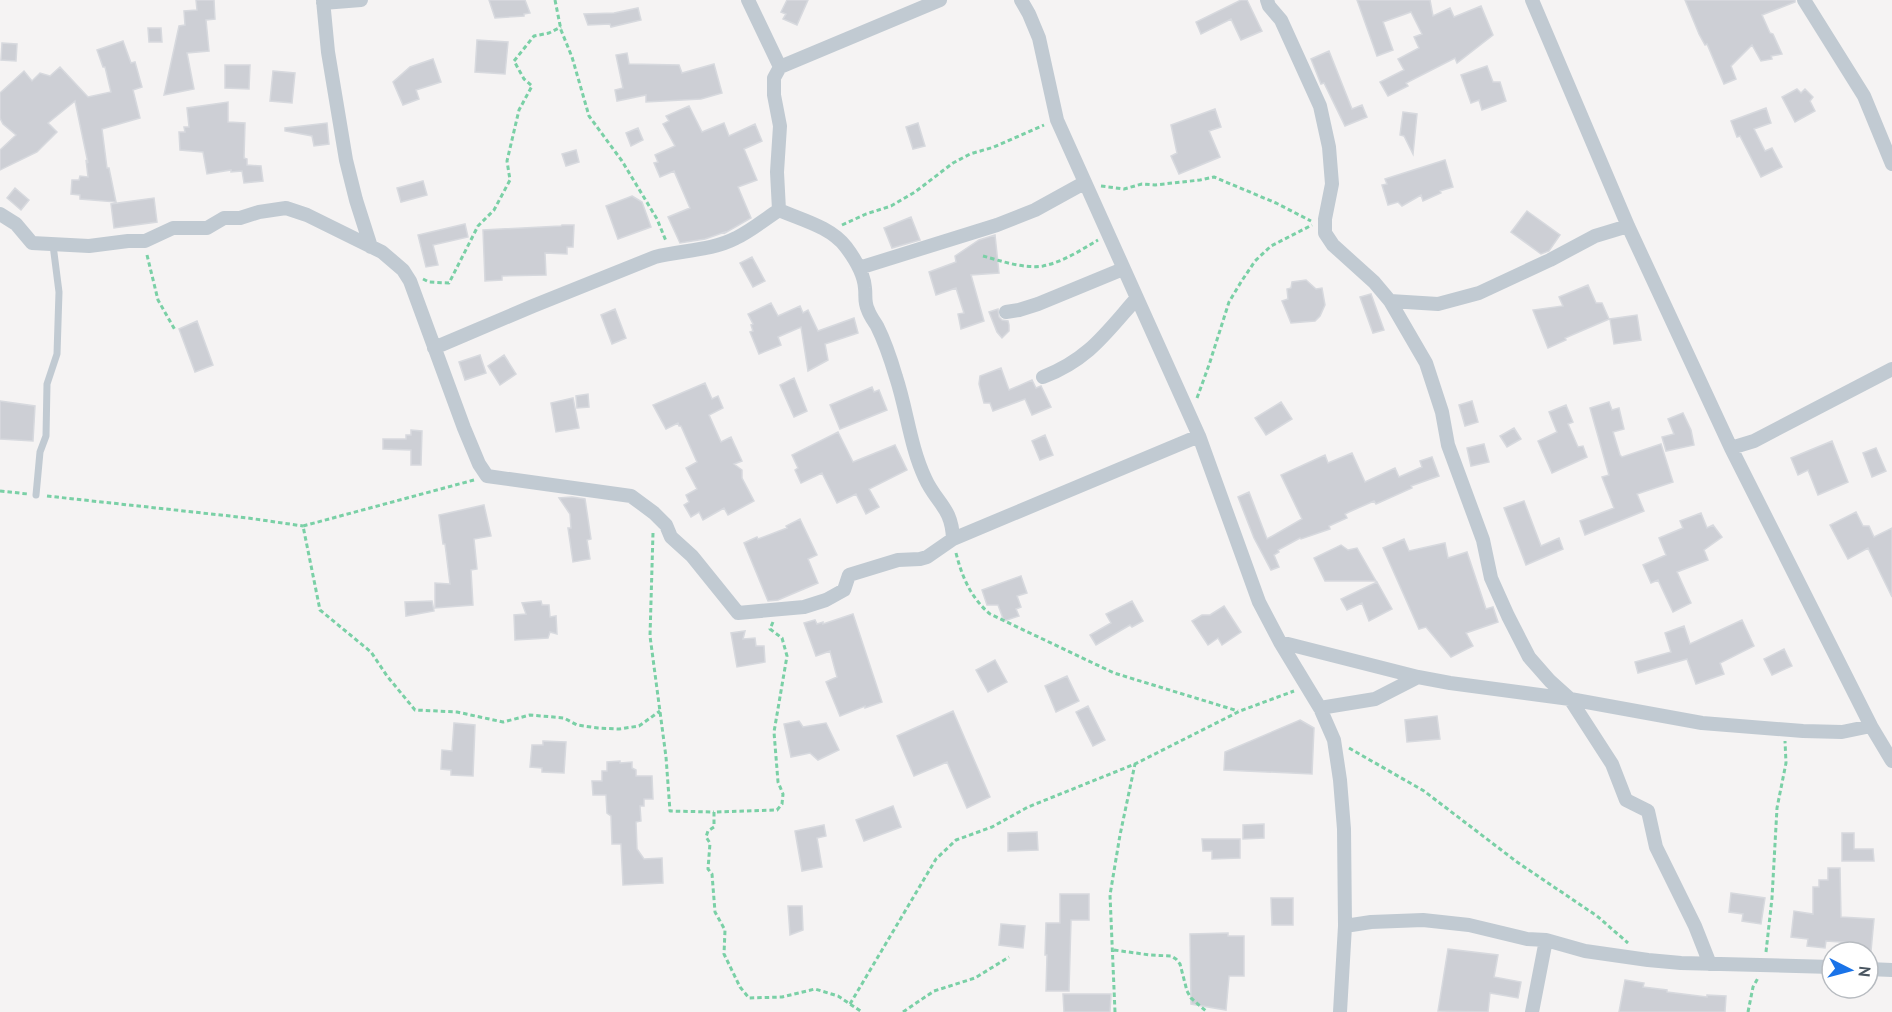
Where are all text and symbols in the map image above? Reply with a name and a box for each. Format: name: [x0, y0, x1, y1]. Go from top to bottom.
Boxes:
north arrow: [1820, 940, 1880, 1000]
text: N: [1854, 965, 1875, 978]

